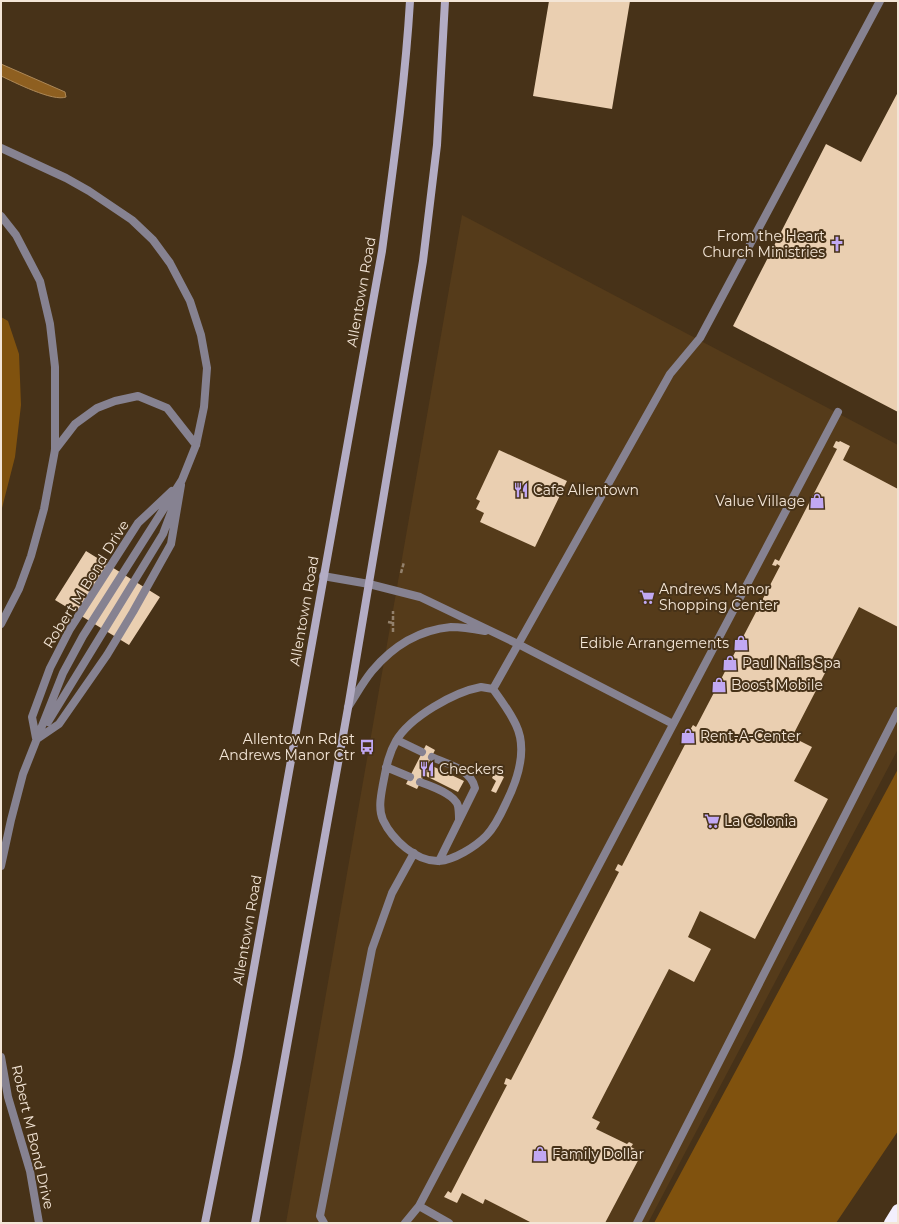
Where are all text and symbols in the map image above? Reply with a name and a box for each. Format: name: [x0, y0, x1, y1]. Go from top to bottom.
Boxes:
place label: From the Heart Church Ministries: [702, 227, 825, 261]
church icon: From the Heart Church Ministries: [828, 235, 846, 253]
street label: Allentown Road: [342, 236, 380, 348]
restaurant icon: Cafe Allentown: [512, 481, 530, 499]
place label: Cafe Allentown: [533, 481, 639, 499]
place label: Value Village: [715, 492, 805, 510]
shop icon: Value Village: [808, 492, 826, 510]
street label: Robert M Bond Drive: [39, 517, 133, 651]
street label: Allentown Road: [285, 555, 323, 667]
place label: Andrews Manor Shopping Center: [659, 580, 779, 614]
supermarket icon: Andrews Manor Shopping Center: [638, 588, 656, 606]
place label: Edible Arrangements: [579, 634, 729, 652]
shop icon: Edible Arrangements: [732, 634, 750, 652]
shop icon: Paul Nails Spa: [721, 654, 739, 672]
place label: Paul Nails Spa: [742, 654, 841, 672]
shop icon: Boost Mobile: [710, 676, 728, 694]
place label: Boost Mobile: [731, 676, 823, 694]
shop icon: Rent-A-Center: [679, 727, 697, 745]
place label: Rent-A-Center: [700, 727, 801, 745]
place label: Allentown Rd at Andrews Manor Ctr: [219, 730, 355, 764]
bus stop icon: Allentown Rd at Andrews Manor Ctr: [358, 738, 376, 756]
restaurant icon: Checkers: [418, 760, 436, 778]
place label: Checkers: [439, 760, 504, 778]
supermarket icon: La Colonia: [703, 812, 721, 830]
place label: La Colonia: [724, 812, 797, 830]
street label: Allentown Road: [228, 874, 266, 986]
street label: Robert M Bond Drive: [8, 1063, 58, 1211]
shop icon: Family Dollar: [531, 1145, 549, 1163]
place label: Family Dollar: [552, 1145, 645, 1163]

